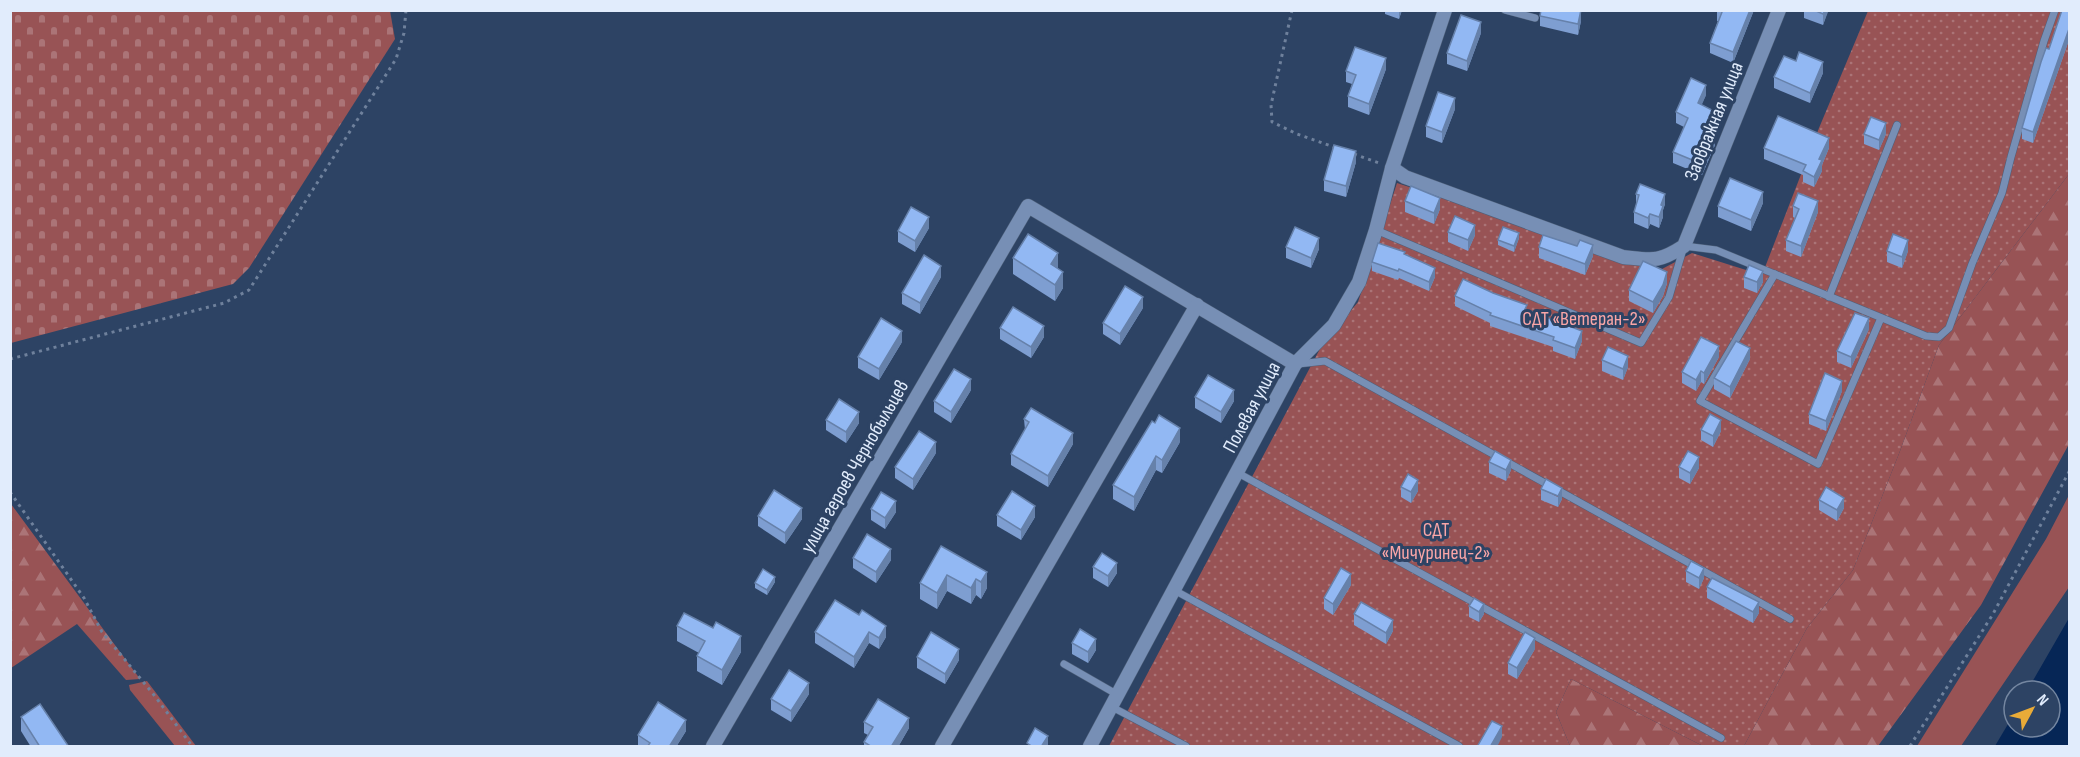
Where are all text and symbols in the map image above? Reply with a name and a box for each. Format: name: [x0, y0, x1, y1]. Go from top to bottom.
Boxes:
street label: Заовражная улица: [1679, 58, 1749, 184]
park label: СДТ «Ветеран-2»: [1522, 307, 1646, 331]
street label: Полевая улица: [1218, 358, 1286, 457]
street label: улица героев Чернобыльцев: [796, 376, 914, 557]
park label: СДТ «Мичуринец-2»: [1381, 518, 1491, 565]
north arrow: [2002, 679, 2062, 739]
text: N: [2032, 691, 2052, 710]

